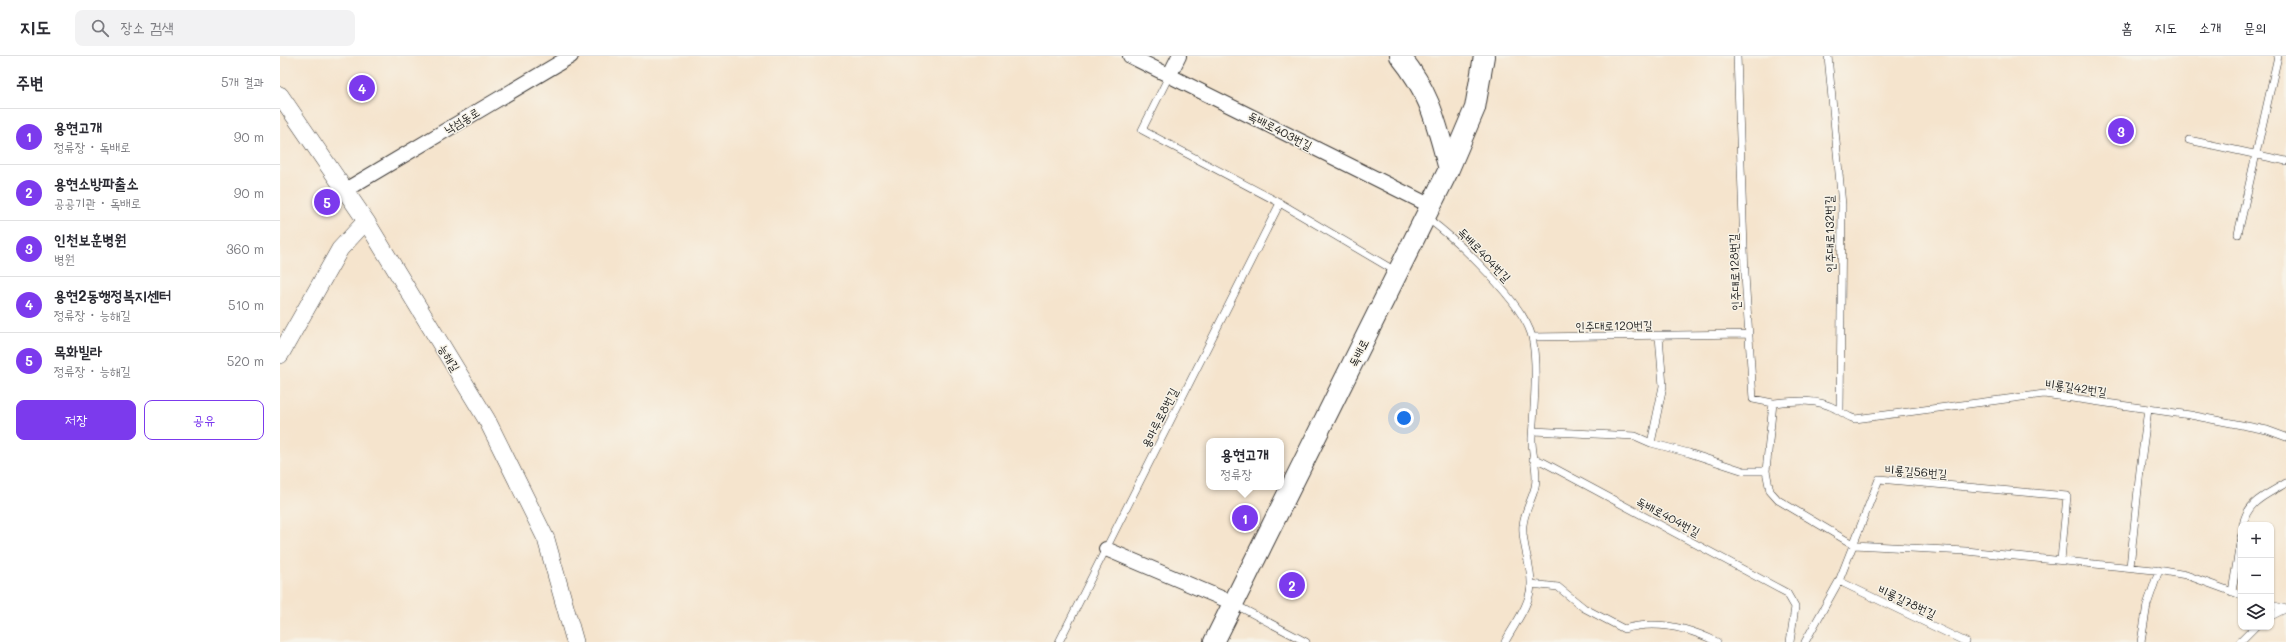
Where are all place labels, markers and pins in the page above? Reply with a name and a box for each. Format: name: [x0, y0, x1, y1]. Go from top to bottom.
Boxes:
pin: 4: [349, 73, 375, 103]
pin: 3: [2108, 116, 2134, 146]
pin: 5: [314, 187, 340, 217]
pin: 1: [1232, 503, 1258, 533]
pin: 2: [1279, 570, 1305, 600]

